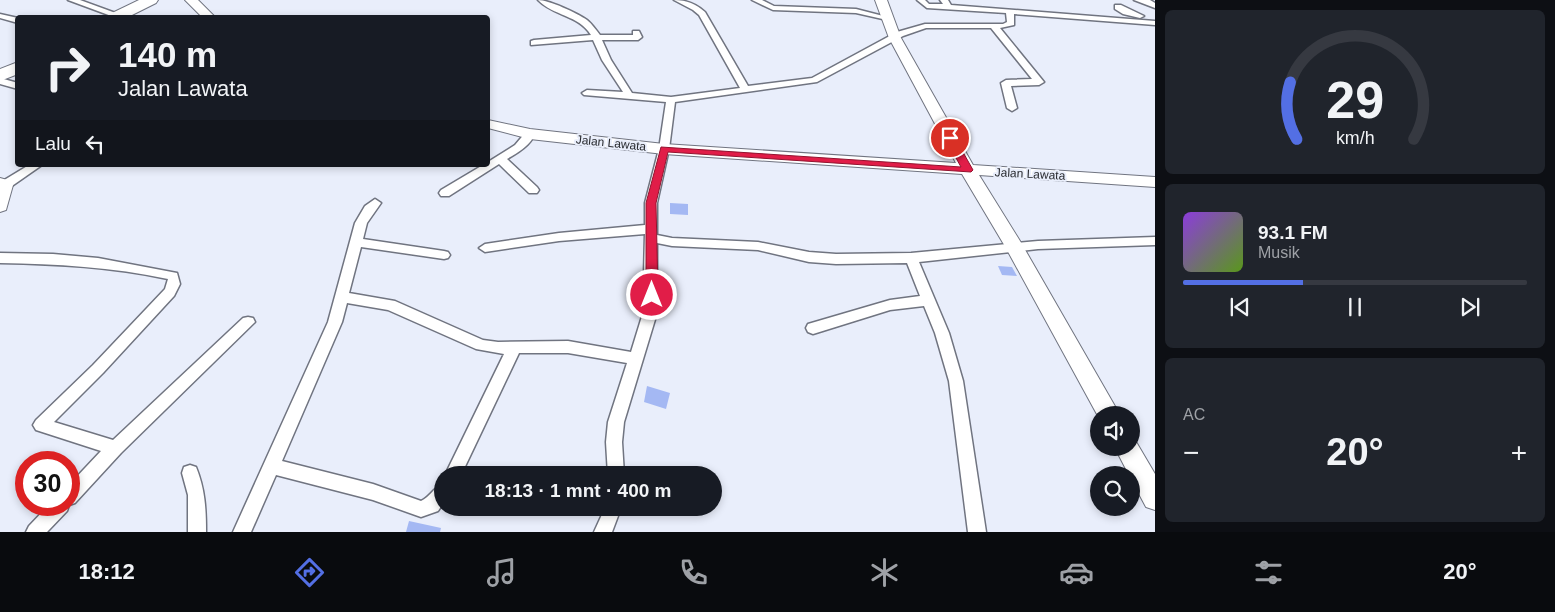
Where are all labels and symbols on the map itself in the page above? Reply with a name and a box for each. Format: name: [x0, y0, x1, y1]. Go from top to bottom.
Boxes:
pin: [929, 117, 971, 159]
street label: Jalan Lawata: [575, 132, 647, 154]
street label: Jalan Lawata: [994, 165, 1066, 183]
position arrow: [625, 268, 677, 320]
speed limit sign: 30: [15, 451, 80, 516]

